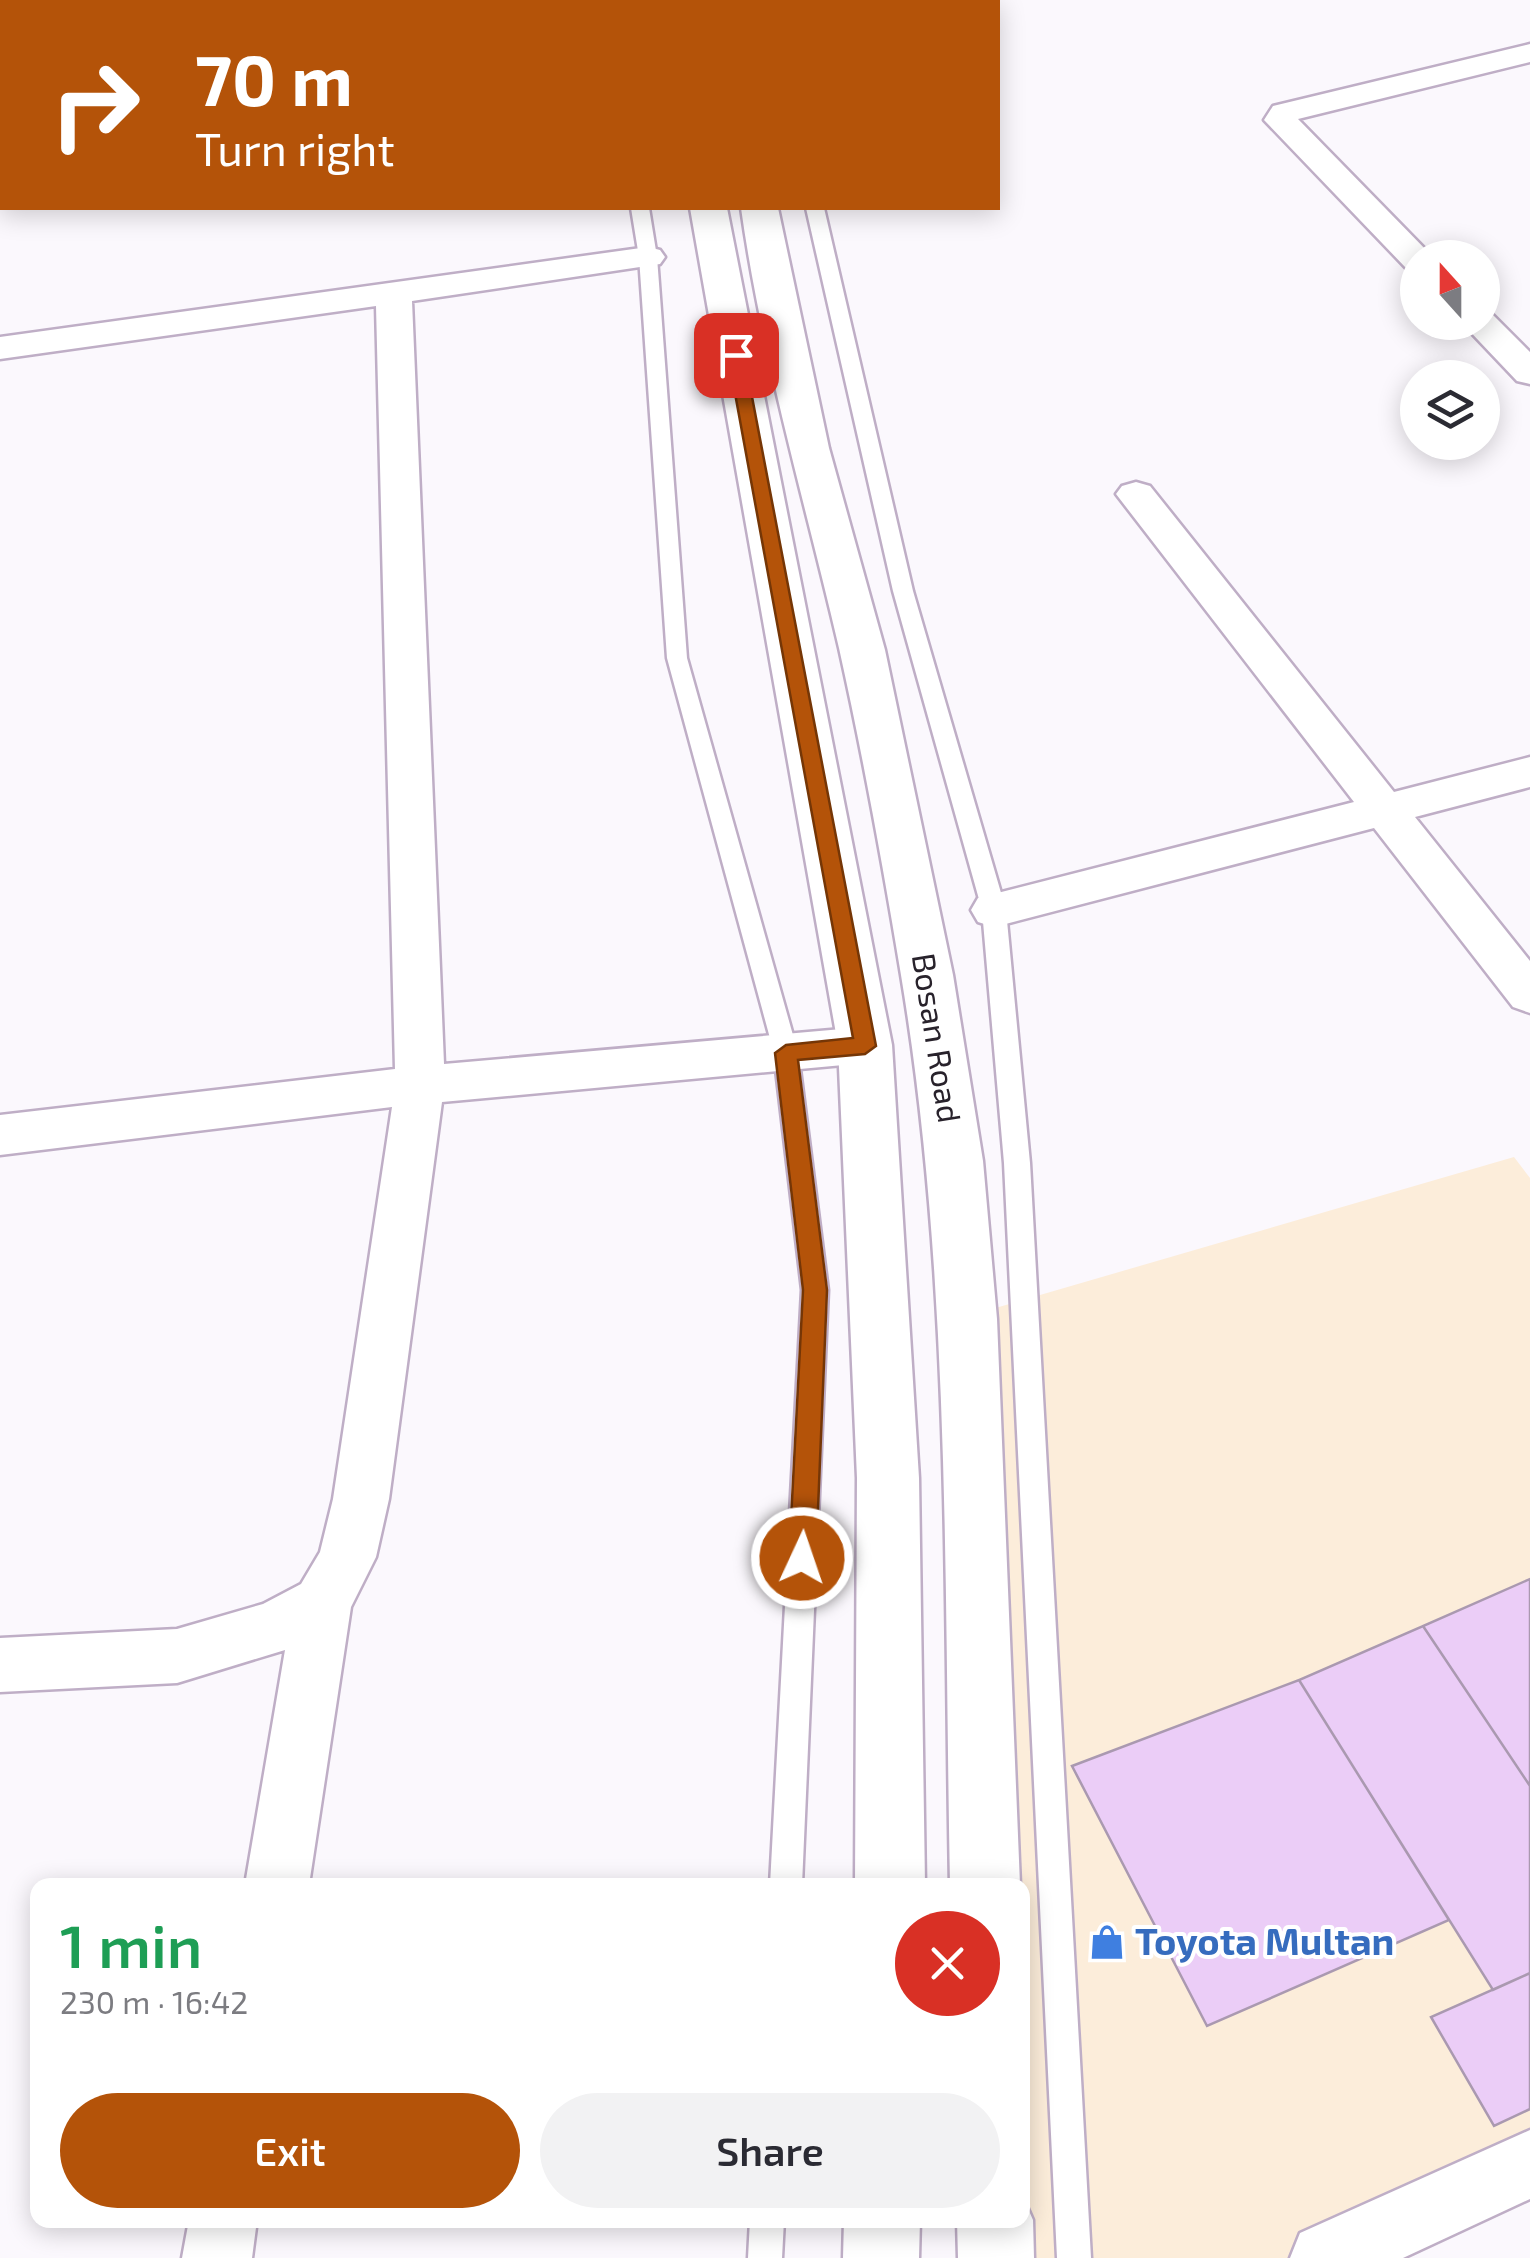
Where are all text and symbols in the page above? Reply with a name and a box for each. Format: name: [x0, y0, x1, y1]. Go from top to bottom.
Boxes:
text: 70 m: [195, 36, 353, 120]
icon: right: [30, 40, 160, 170]
text: Turn right: [195, 121, 395, 175]
north arrow: [1400, 240, 1500, 340]
map controls: [1400, 240, 1500, 460]
pin: [694, 313, 779, 398]
icon: arrive: [709, 328, 764, 383]
button: layers: [1400, 360, 1500, 460]
street label: Bosan Road: [906, 950, 970, 1125]
position arrow: [750, 1506, 854, 1610]
text: 1 min: [60, 1908, 202, 1980]
button: close: [895, 1911, 1000, 2016]
place label: Toyota Multan: [1135, 1917, 1394, 1963]
shop icon: Toyota Multan: [1088, 1923, 1126, 1961]
text: 230 m · 16:42: [60, 1982, 248, 2020]
button: Exit: [60, 2093, 520, 2208]
button: Share: [540, 2093, 1000, 2208]

